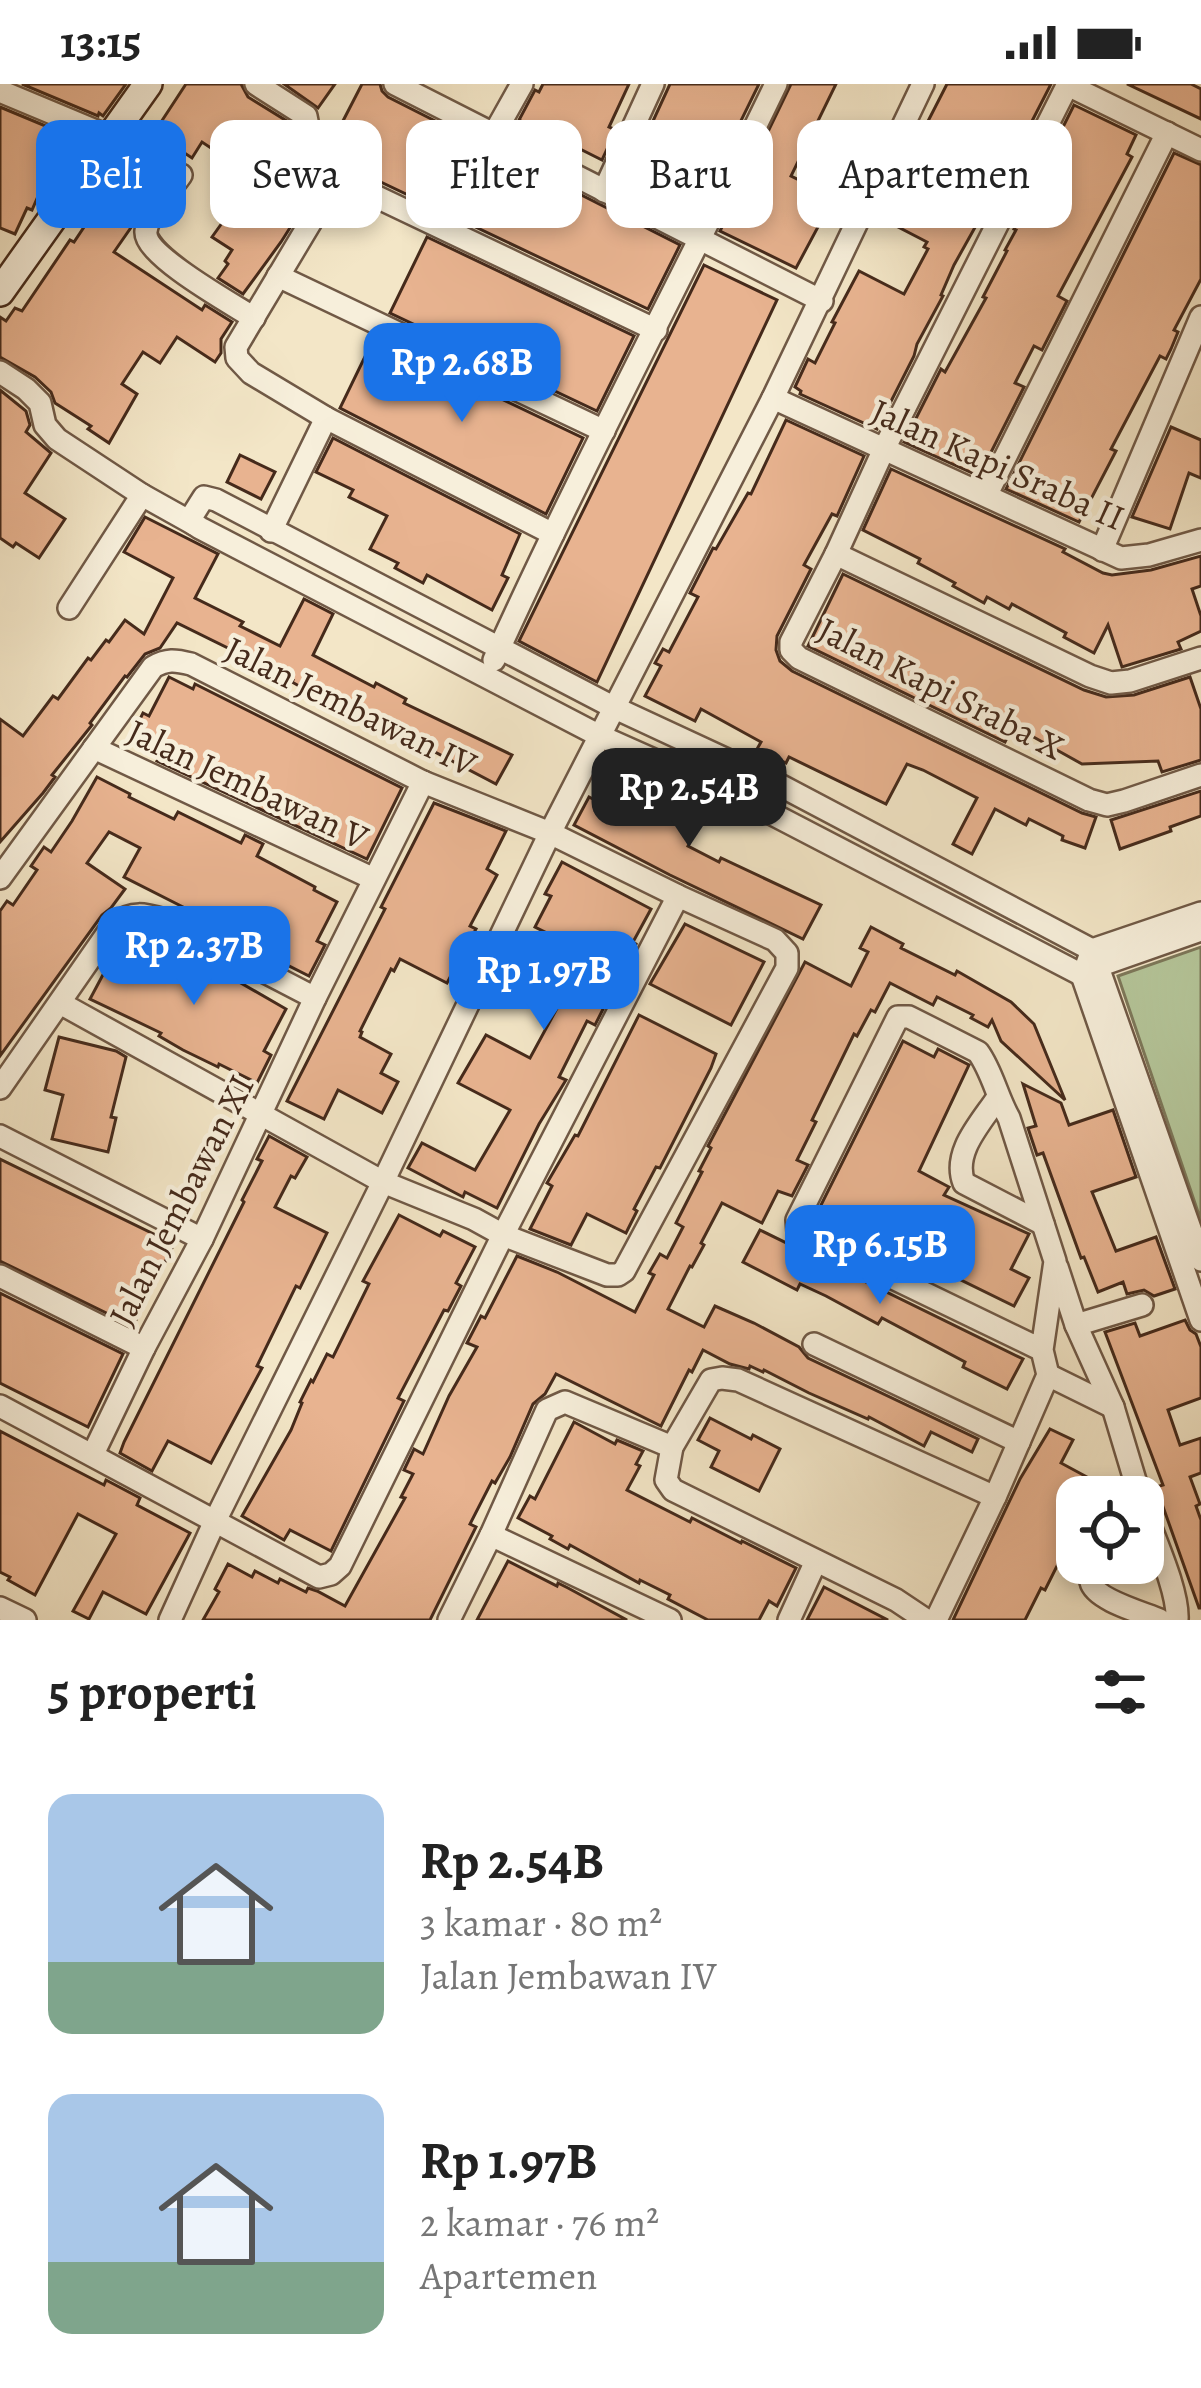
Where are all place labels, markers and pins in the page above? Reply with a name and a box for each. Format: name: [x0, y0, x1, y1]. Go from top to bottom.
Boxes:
pin: Rp 2.68B: [338, 323, 586, 425]
pin: Rp 2.54B: [565, 748, 813, 850]
pin: Rp 2.37B: [70, 906, 318, 1008]
pin: Rp 1.97B: [420, 931, 668, 1033]
pin: Rp 6.15B: [756, 1205, 1004, 1307]

